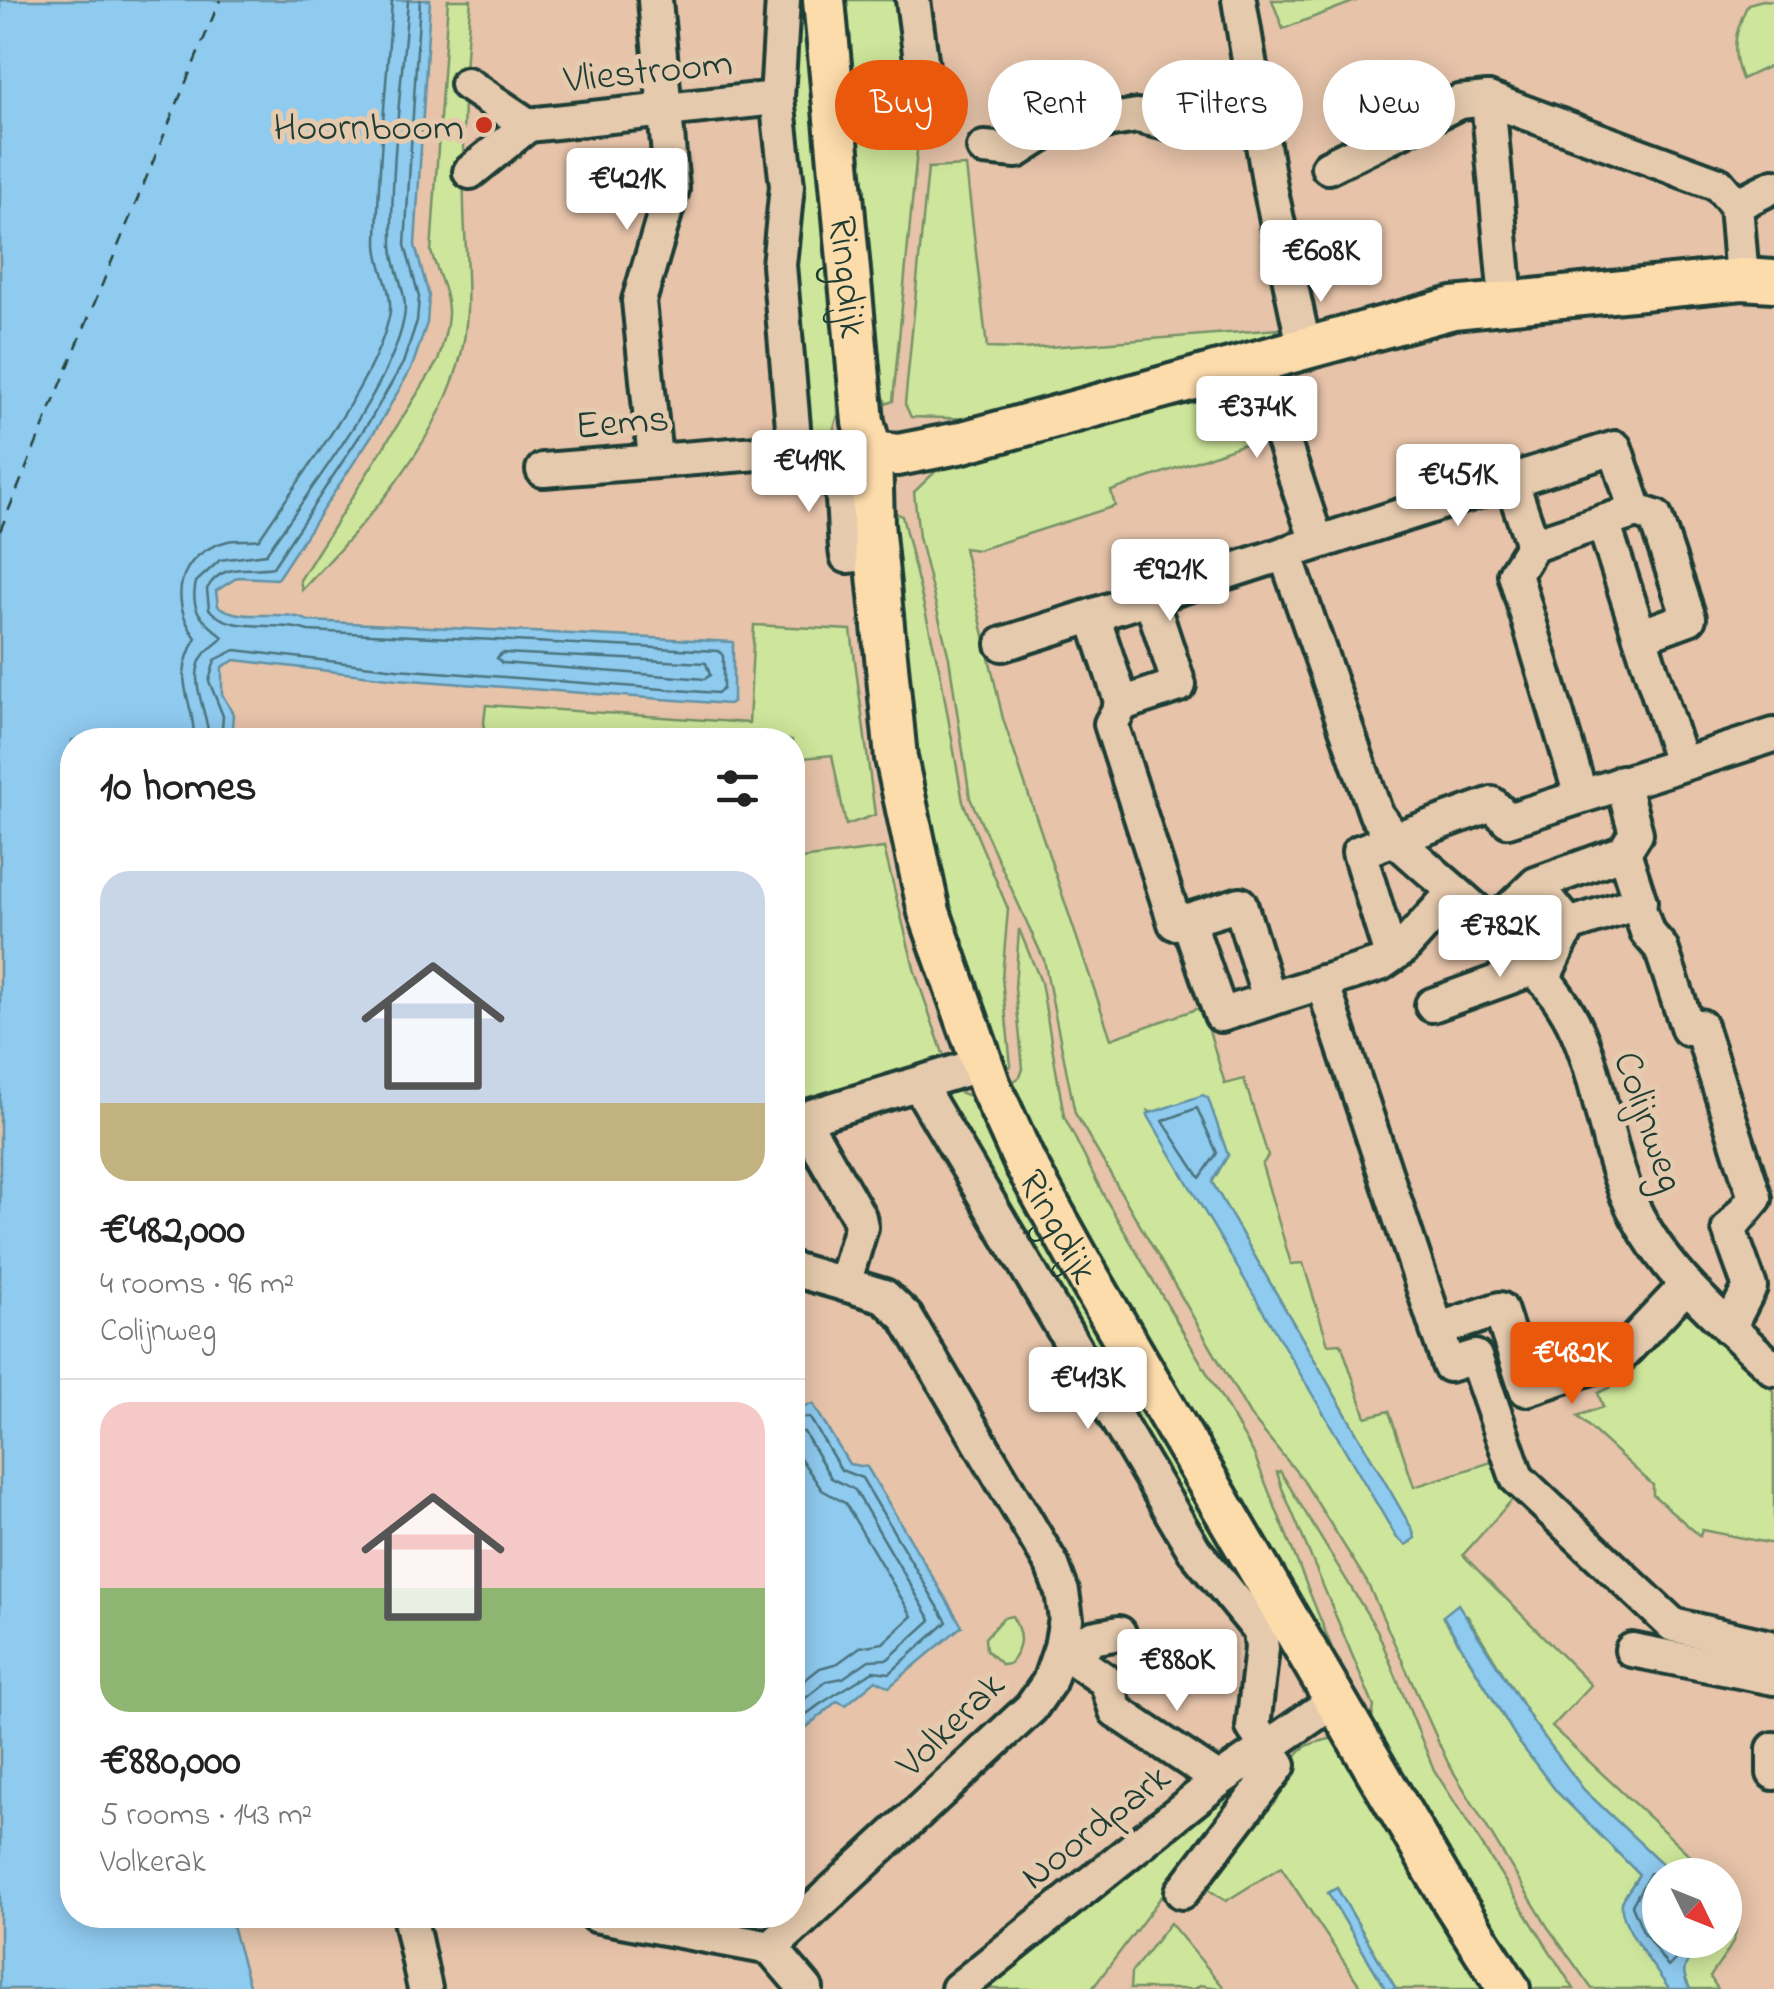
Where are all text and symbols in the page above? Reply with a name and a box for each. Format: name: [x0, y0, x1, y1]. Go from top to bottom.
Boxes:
street label: Vliestroom: [560, 35, 736, 112]
chip: Buy: [835, 60, 968, 150]
chip: Rent: [988, 60, 1122, 150]
chip: Filters: [1142, 60, 1303, 150]
chip: New: [1323, 60, 1455, 150]
place label: Hoornboom: [273, 100, 464, 159]
marker: Hoornboom: [473, 114, 495, 136]
pin: €421K: [557, 148, 697, 233]
text: €421K: [588, 157, 666, 204]
street label: Ringdijk: [810, 214, 880, 341]
pin: €608K: [1251, 220, 1391, 305]
text: €608K: [1282, 229, 1360, 276]
pin: €374K: [1187, 376, 1327, 461]
text: €374K: [1218, 385, 1296, 432]
street label: Eems: [573, 391, 672, 458]
pin: €419K: [739, 430, 879, 515]
text: €419K: [774, 439, 844, 486]
pin: €451K: [1388, 444, 1528, 529]
text: €451K: [1418, 453, 1498, 500]
pin: €921K: [1100, 539, 1240, 624]
text: €921K: [1133, 548, 1207, 595]
text: 10 homes: [100, 758, 257, 819]
icon: filters: [710, 761, 765, 816]
pin: €782K: [1430, 895, 1570, 980]
text: €782K: [1461, 904, 1539, 951]
icon: home: [343, 936, 523, 1116]
street label: Colijnweg: [1595, 1044, 1698, 1201]
street label: Ringdijk: [1000, 1160, 1112, 1296]
text: €482,000: [100, 1201, 245, 1262]
text: 4 rooms · 96 m²: [100, 1262, 294, 1309]
text: Colijnweg: [100, 1309, 216, 1356]
pin: €482K: [1502, 1322, 1642, 1407]
text: €482K: [1533, 1331, 1611, 1378]
pin: €413K: [1018, 1347, 1158, 1432]
text: €413K: [1051, 1356, 1125, 1403]
icon: home: [343, 1467, 523, 1647]
pin: €880K: [1107, 1629, 1247, 1714]
text: €880K: [1139, 1638, 1215, 1685]
street label: Volkerak: [883, 1659, 1020, 1794]
text: €880,000: [100, 1732, 241, 1793]
street label: Noordpark: [1009, 1751, 1185, 1906]
text: 5 rooms · 143 m²: [100, 1793, 312, 1840]
text: Volkerak: [100, 1840, 206, 1887]
north arrow: [1642, 1858, 1742, 1958]
map controls: [1642, 1858, 1742, 1958]

